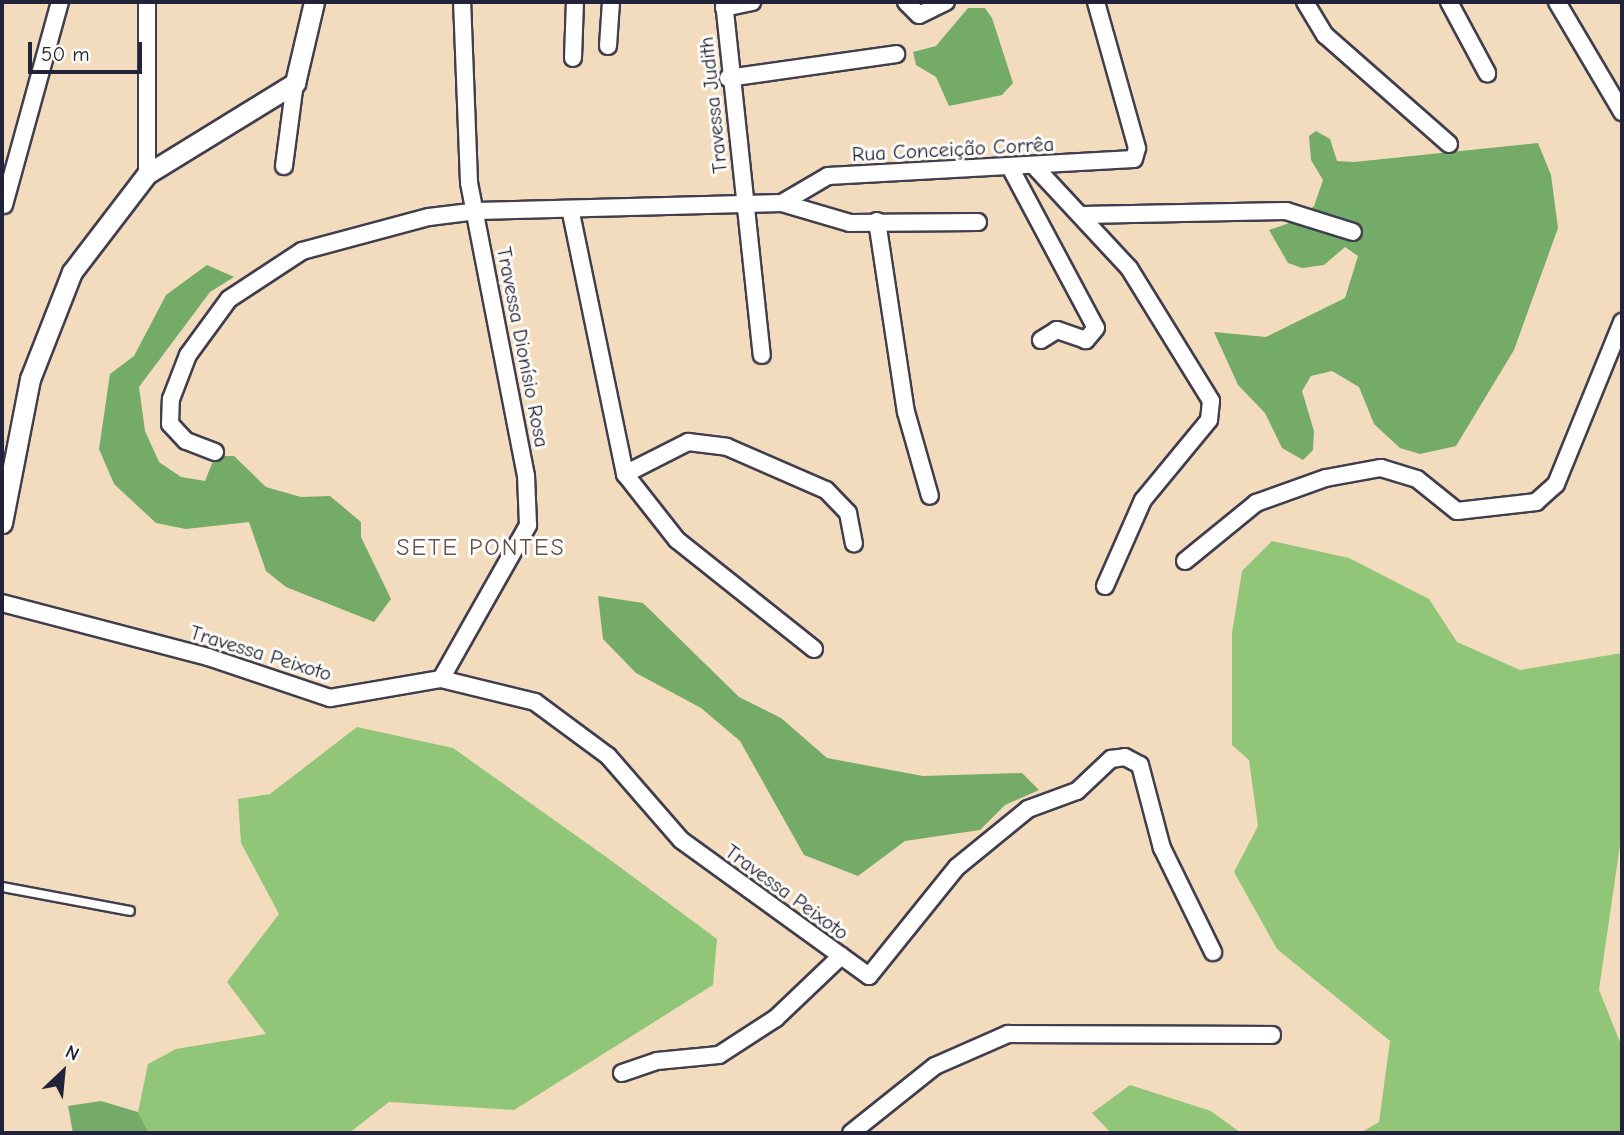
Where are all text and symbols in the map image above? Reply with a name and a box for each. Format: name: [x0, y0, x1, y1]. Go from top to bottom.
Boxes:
scale bar: [32, 28, 145, 72]
street label: Travessa Judith: [693, 35, 733, 175]
text: 50 m: [41, 42, 90, 66]
street label: Rua Conceição Corrêa: [851, 131, 1055, 167]
street label: Travessa Dionísio Rosa: [491, 245, 555, 449]
district label: SETE PONTES: [398, 534, 564, 562]
street label: Travessa Peixoto: [187, 619, 335, 687]
street label: Travessa Peixoto: [720, 839, 854, 945]
north arrow: [28, 1037, 98, 1107]
text: N: [62, 1041, 83, 1066]

